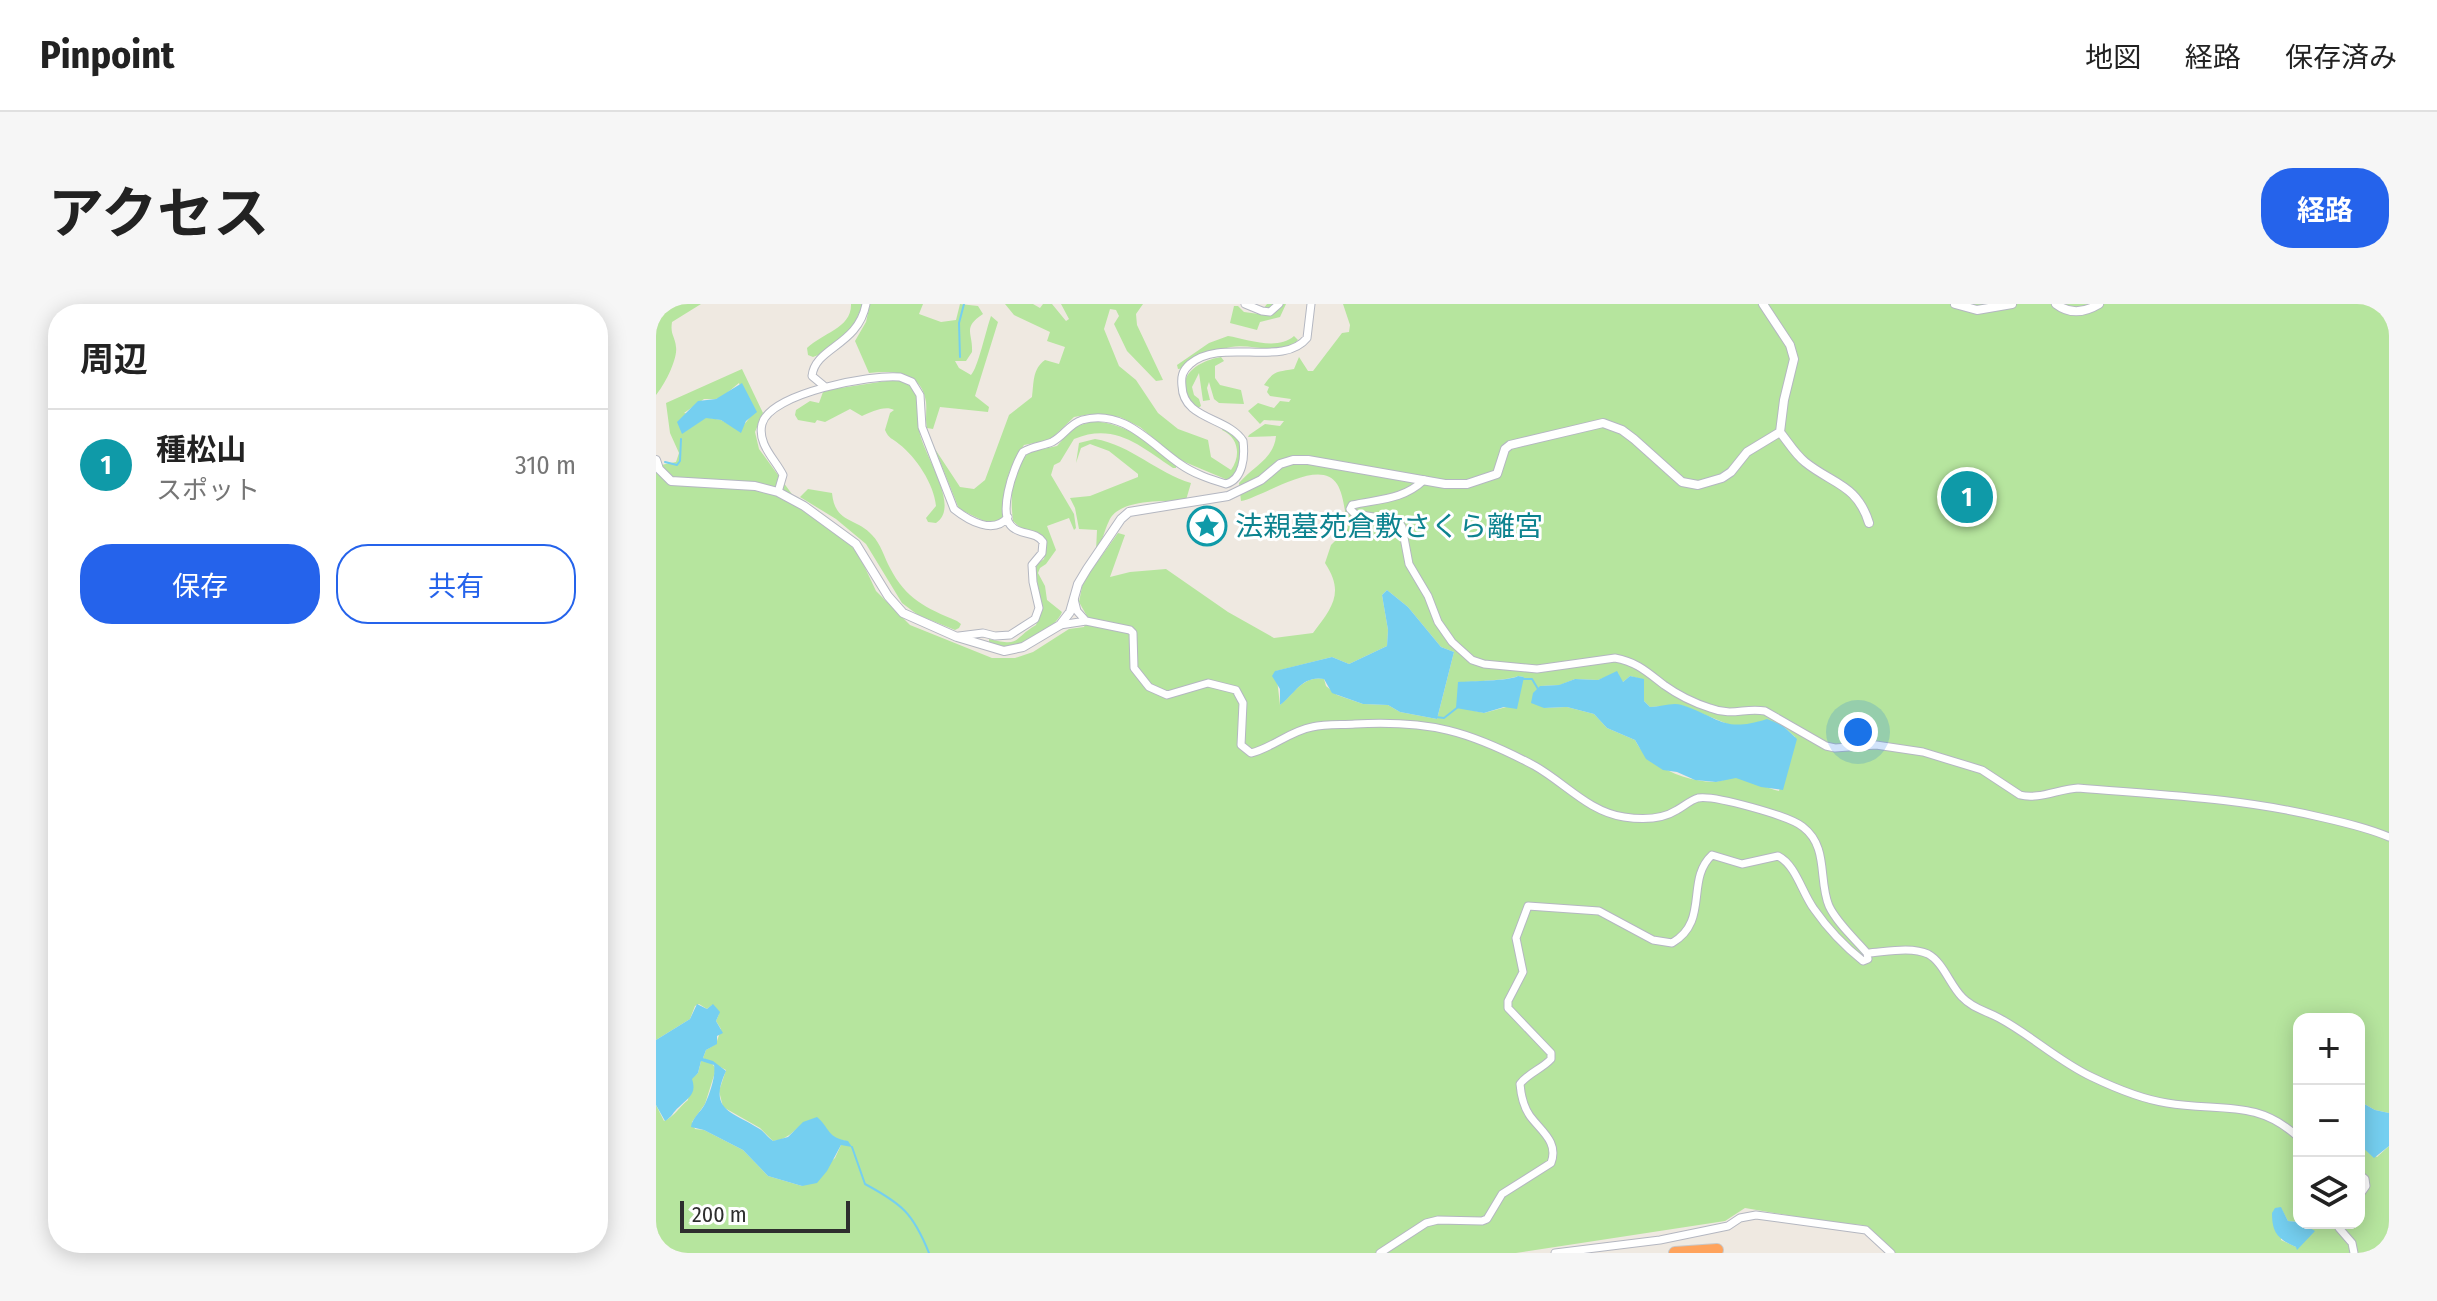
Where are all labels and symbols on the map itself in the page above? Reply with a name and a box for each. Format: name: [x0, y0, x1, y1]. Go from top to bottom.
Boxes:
pin: 1: [1941, 467, 1993, 527]
place icon: 法親墓苑倉敷さくら離宮: [1186, 505, 1228, 547]
place label: 法親墓苑倉敷さくら離宮: [1235, 510, 1543, 543]
your location: [1838, 712, 1878, 752]
scale bar: [680, 1197, 850, 1233]

